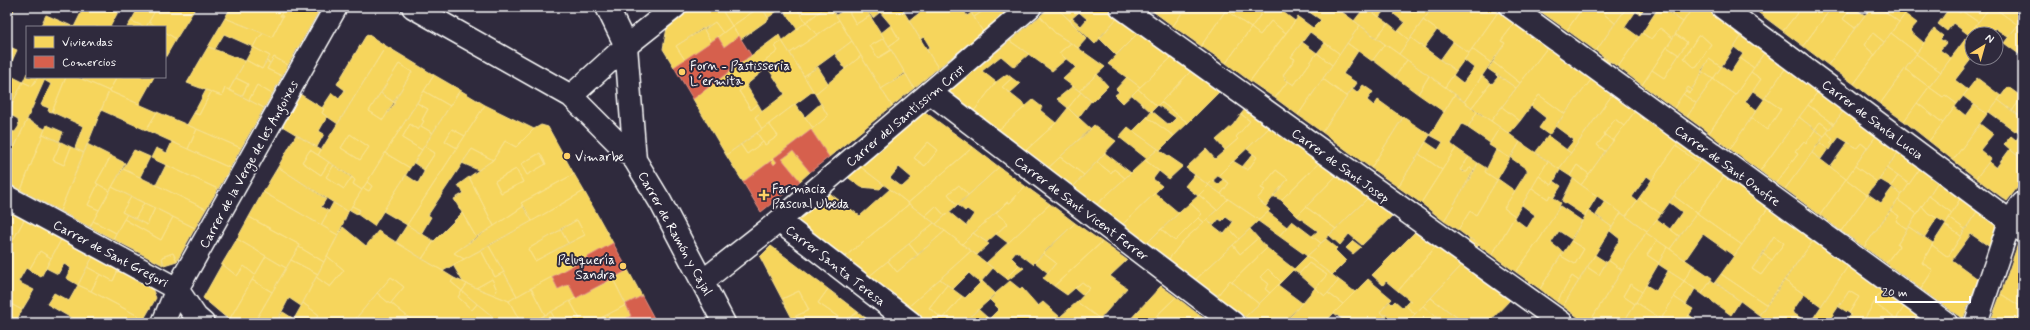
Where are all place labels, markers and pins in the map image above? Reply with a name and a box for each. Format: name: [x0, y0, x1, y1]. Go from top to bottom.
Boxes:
place label: Forn - Pastisseria L´ermita: [690, 58, 790, 90]
marker: Forn - Pastisseria L´ermita: [677, 67, 687, 77]
place label: Vimarbe: [575, 149, 624, 166]
marker: Vimarbe: [562, 151, 572, 161]
place label: Farmacia Pascual Ubeda: [772, 181, 850, 213]
marker: Farmacia Pascual Ubeda: [759, 190, 769, 200]
place label: Peluquería Sandra: [558, 252, 615, 284]
marker: Peluquería Sandra: [618, 261, 628, 271]

